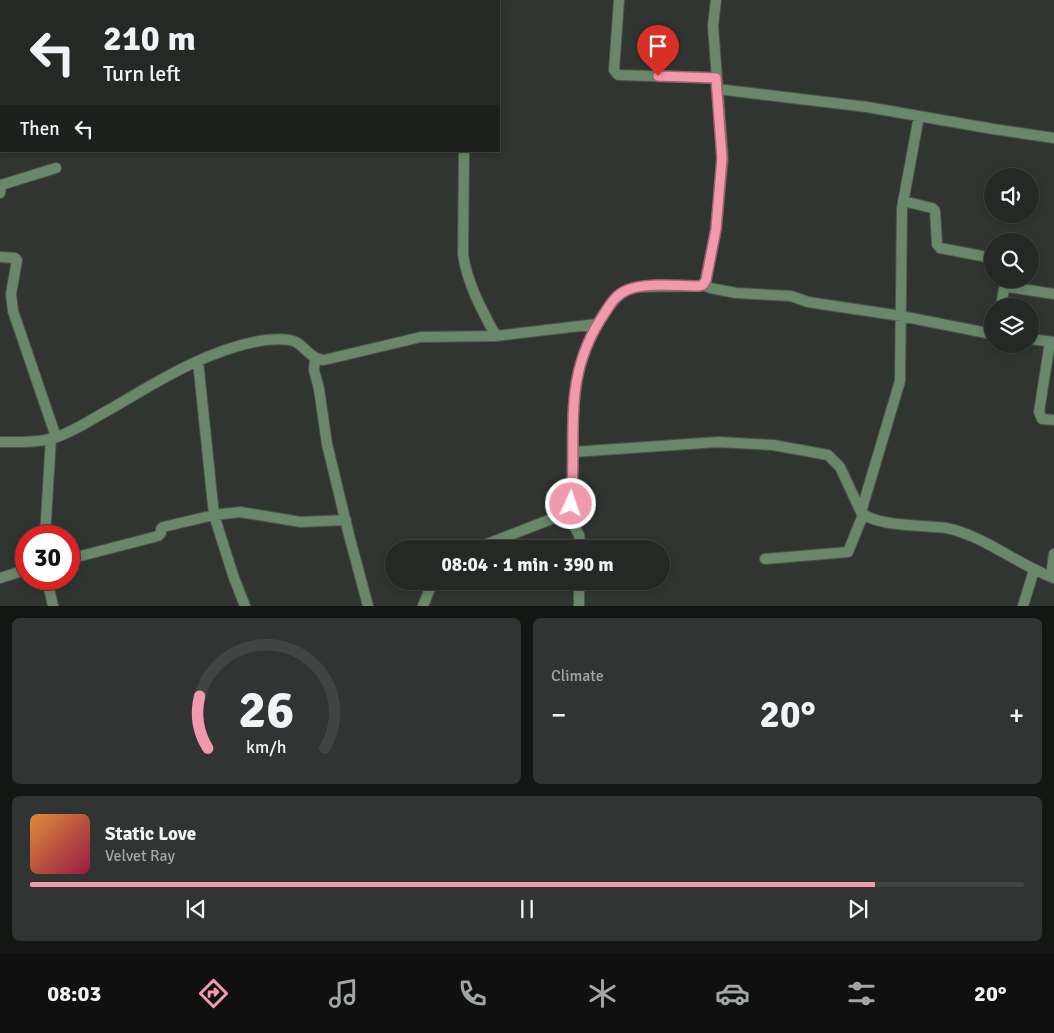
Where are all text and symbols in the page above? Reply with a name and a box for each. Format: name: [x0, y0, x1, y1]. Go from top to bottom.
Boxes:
text: 210 m: [103, 17, 196, 60]
icon: left: [20, 20, 85, 85]
pin: [637, 25, 679, 76]
icon: arrive: [644, 32, 672, 60]
text: Turn left: [103, 60, 181, 87]
icon: left: [70, 115, 98, 143]
text: Then: [20, 117, 60, 141]
map controls: [984, 168, 1039, 353]
button: sound: [984, 168, 1039, 223]
button: search: [984, 233, 1039, 288]
button: layers: [984, 298, 1039, 353]
position arrow: [544, 477, 596, 529]
speed limit sign: 30: [15, 525, 80, 590]
text: 08:04 · 1 min · 390 m: [441, 553, 614, 577]
text: Climate: [551, 666, 604, 686]
text: 26: [238, 678, 295, 742]
text: 20°: [759, 691, 816, 738]
text: −: [551, 698, 566, 732]
text: +: [1009, 698, 1024, 732]
text: km/h: [246, 736, 287, 758]
text: Static Love: [105, 822, 196, 846]
text: Velvet Ray: [105, 846, 175, 866]
icon: previous: [182, 895, 210, 923]
icon: pause: [513, 895, 541, 923]
icon: next: [844, 895, 872, 923]
icon: directions: [196, 976, 231, 1011]
icon: music: [326, 976, 361, 1011]
icon: phone: [455, 976, 490, 1011]
icon: climate: [585, 976, 620, 1011]
icon: car: [715, 976, 750, 1011]
icon: filters: [844, 976, 879, 1011]
text: 08:03: [47, 980, 101, 1007]
text: 20°: [974, 980, 1007, 1007]

